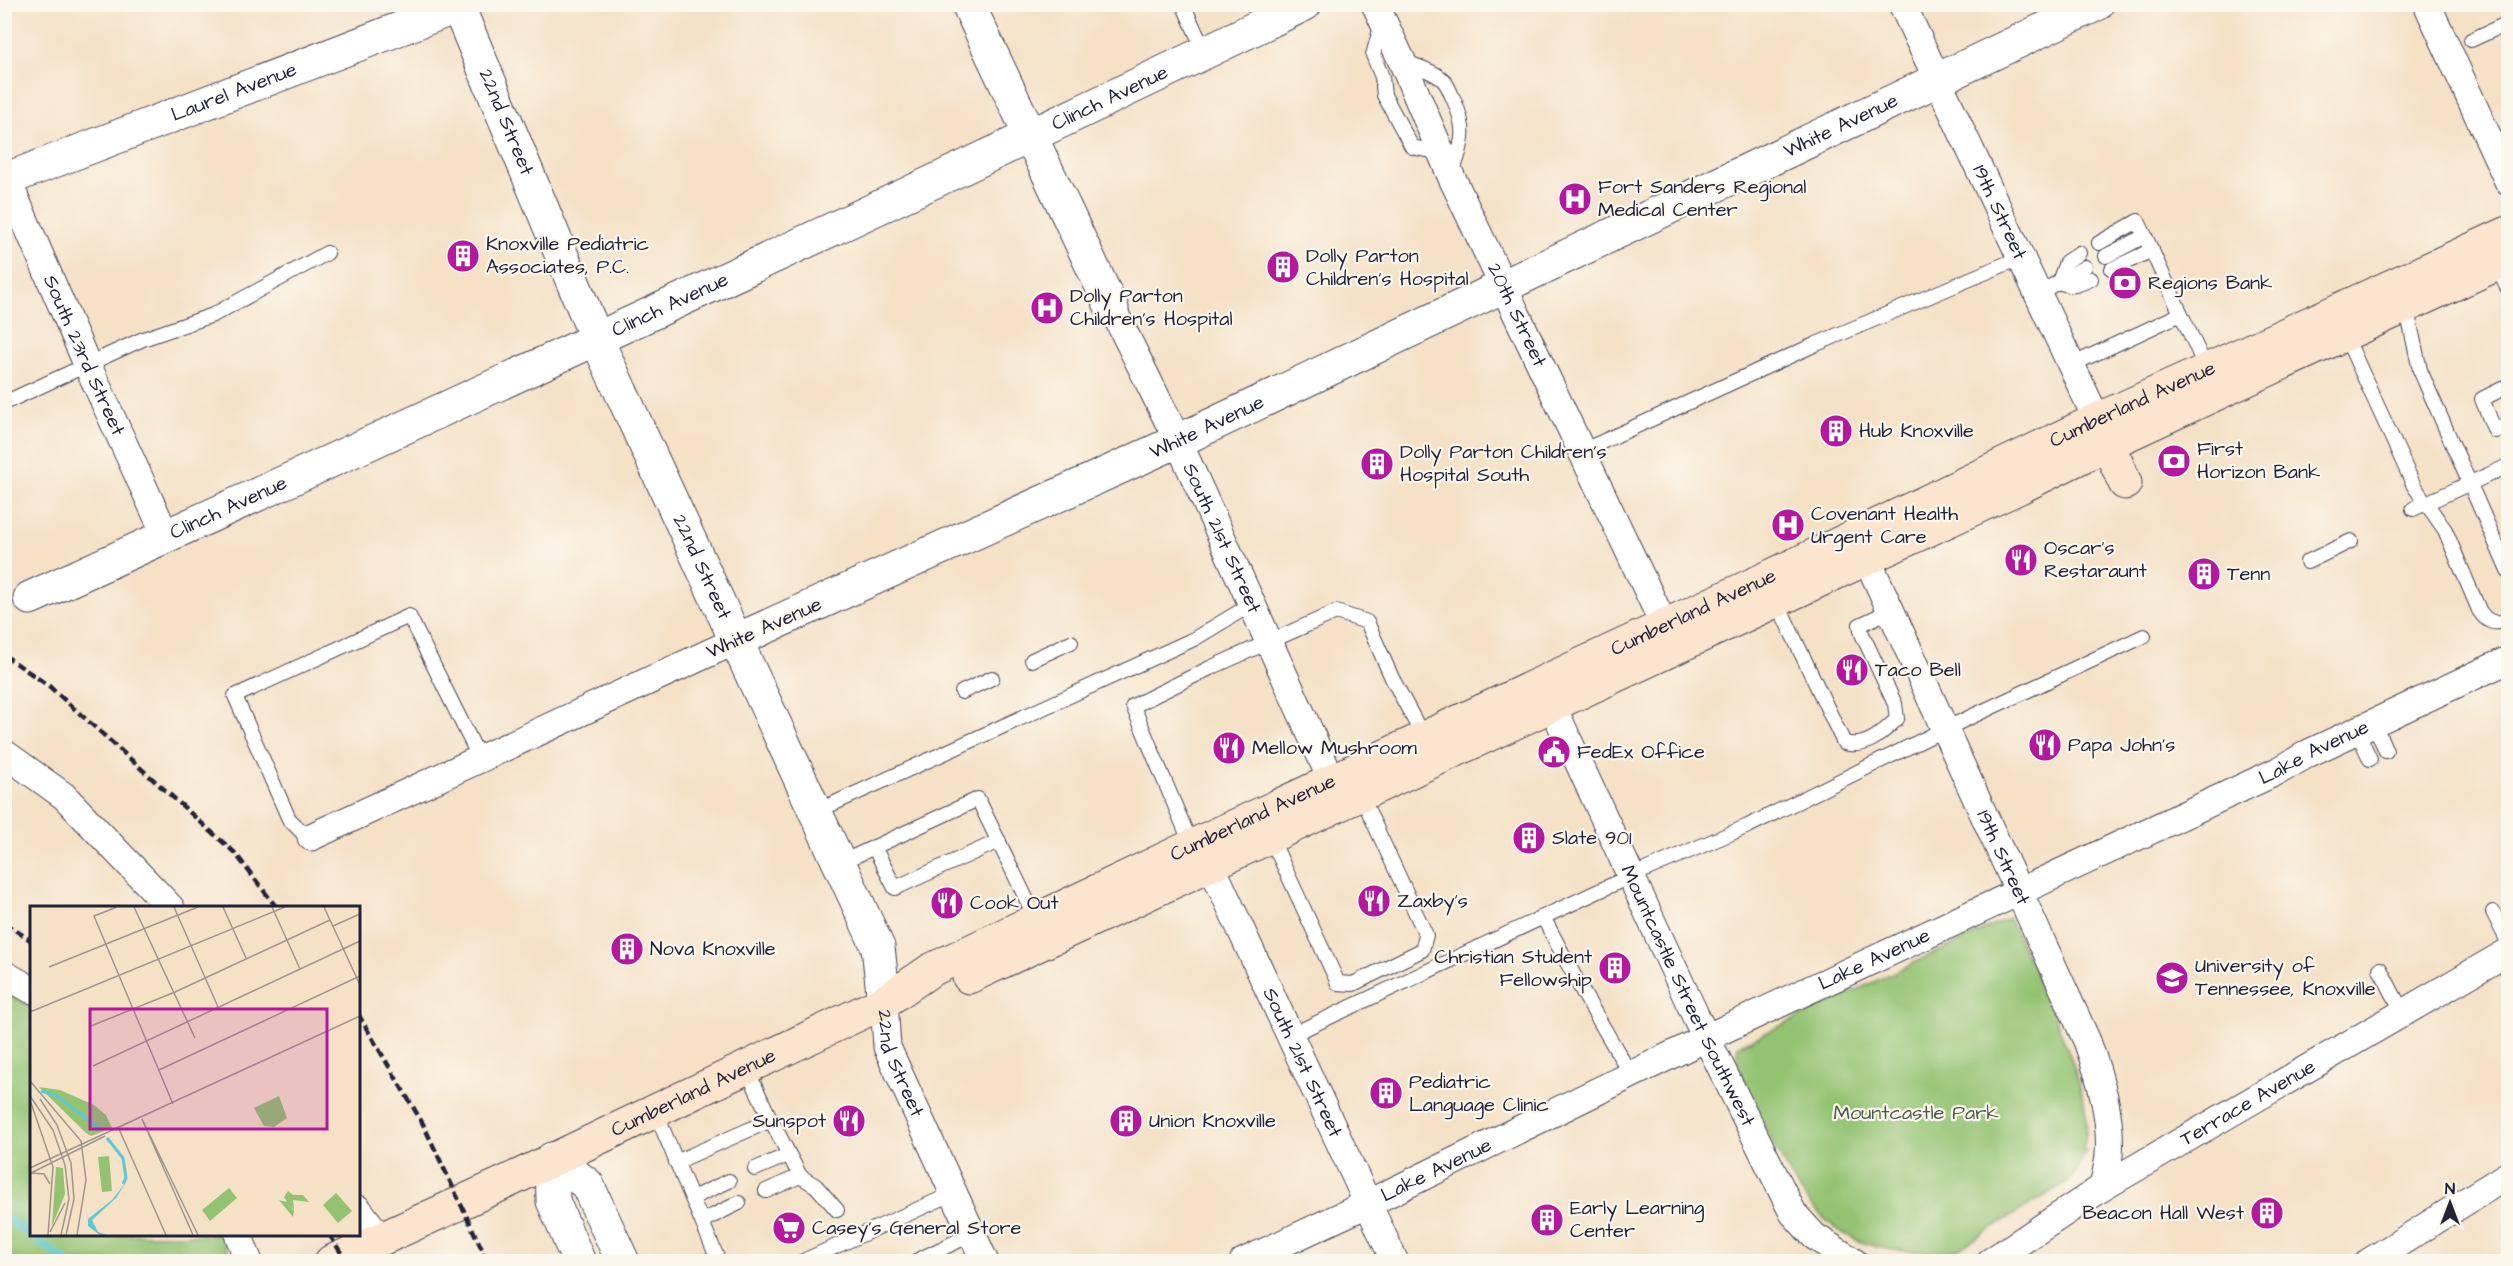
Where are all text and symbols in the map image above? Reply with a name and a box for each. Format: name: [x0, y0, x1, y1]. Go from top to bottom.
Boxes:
street label: Laurel Avenue: [167, 55, 301, 129]
street label: Clinch Avenue: [1047, 58, 1173, 138]
street label: 22nd Street: [472, 65, 541, 180]
street label: White Avenue: [1779, 87, 1903, 165]
street label: 19th Street: [1965, 160, 2034, 264]
place label: Fort Sanders Regional Medical Center: [1598, 173, 1806, 224]
hospital icon: Fort Sanders Regional Medical Center: [1557, 181, 1593, 217]
place label: Knoxville Pediatric Associates, P.C.: [486, 230, 649, 281]
building icon: Knoxville Pediatric Associates, P.C.: [445, 238, 481, 274]
place label: Dolly Parton Children's Hospital: [1306, 242, 1469, 293]
building icon: Dolly Parton Children's Hospital: [1265, 249, 1301, 285]
street label: 20th Street: [1480, 259, 1554, 372]
bank icon: Regions Bank: [2107, 265, 2143, 301]
street label: Clinch Avenue: [607, 266, 733, 344]
place label: Regions Bank: [2148, 269, 2272, 298]
street label: South 23rd Street: [36, 271, 132, 440]
place label: Dolly Parton Children’s Hospital: [1070, 282, 1233, 333]
hospital icon: Dolly Parton Children’s Hospital: [1029, 290, 1065, 326]
street label: Cumberland Avenue: [2045, 354, 2220, 455]
street label: White Avenue: [1145, 388, 1269, 466]
building icon: Hub Knoxville: [1818, 413, 1854, 449]
place label: Hub Knoxville: [1859, 417, 1974, 445]
place label: First Horizon Bank: [2197, 435, 2320, 486]
place label: Dolly Parton Children's Hospital South: [1400, 438, 1606, 489]
bank icon: First Horizon Bank: [2156, 443, 2192, 479]
building icon: Dolly Parton Children's Hospital South: [1359, 446, 1395, 482]
street label: South 21st Street: [1176, 458, 1268, 618]
street label: Clinch Avenue: [165, 469, 292, 547]
place label: Covenant Health Urgent Care: [1811, 500, 1958, 552]
hospital icon: Covenant Health Urgent Care: [1770, 507, 1806, 543]
street label: 22nd Street: [666, 510, 738, 624]
place label: Oscar's Restaraunt: [2044, 534, 2147, 585]
restaurant icon: Oscar's Restaraunt: [2003, 542, 2039, 578]
building icon: Tenn: [2186, 556, 2222, 592]
place label: Tenn: [2227, 560, 2270, 588]
street label: Cumberland Avenue: [1606, 562, 1781, 663]
street label: White Avenue: [702, 590, 826, 666]
restaurant icon: Taco Bell: [1834, 652, 1870, 688]
place label: Taco Bell: [1875, 656, 1961, 684]
street label: Lake Avenue: [2254, 713, 2374, 792]
restaurant icon: Papa John's: [2027, 727, 2063, 763]
restaurant icon: Mellow Mushroom: [1211, 730, 1247, 766]
place label: Papa John's: [2068, 731, 2175, 759]
place label: Mellow Mushroom: [1252, 734, 1417, 762]
public building icon: FedEx Office: [1536, 734, 1572, 770]
place label: FedEx Office: [1577, 738, 1705, 766]
street label: Cumberland Avenue: [1165, 767, 1340, 868]
street label: 19th Street: [1969, 805, 2037, 910]
building icon: Slate 901: [1511, 820, 1547, 856]
place label: Slate 901: [1552, 824, 1632, 852]
street label: Mountcastle Street Southwest: [1614, 861, 1762, 1131]
restaurant icon: Zaxby's: [1356, 883, 1392, 919]
restaurant icon: Cook Out: [929, 885, 965, 921]
place label: Zaxby's: [1397, 887, 1468, 916]
place label: Cook Out: [970, 889, 1059, 917]
inset map: [30, 906, 360, 1236]
street label: Lake Avenue: [1814, 921, 1935, 998]
building icon: Nova Knoxville: [609, 931, 645, 967]
place label: Nova Knoxville: [650, 935, 776, 963]
place label: Christian Student Fellowship: [1434, 943, 1592, 994]
building icon: Christian Student Fellowship: [1597, 950, 1633, 986]
place label: University of Tennessee, Knoxville: [2195, 952, 2376, 1003]
school or university icon: University of Tennessee, Knoxville: [2154, 960, 2190, 996]
street label: South 21st Street: [1256, 983, 1349, 1142]
street label: 22nd Street: [871, 1009, 931, 1121]
street label: Cumberland Avenue: [606, 1041, 781, 1144]
street label: Terrace Avenue: [2175, 1053, 2321, 1153]
place label: Pediatric Language Clinic: [1409, 1068, 1549, 1120]
building icon: Pediatric Language Clinic: [1368, 1075, 1404, 1111]
park label: Mountcastle Park: [1833, 1099, 1999, 1127]
restaurant icon: Sunspot: [831, 1103, 867, 1139]
building icon: Union Knoxville: [1108, 1103, 1144, 1139]
place label: Sunspot: [752, 1107, 826, 1135]
place label: Union Knoxville: [1149, 1107, 1276, 1135]
street label: Lake Avenue: [1376, 1131, 1497, 1209]
north arrow: [2420, 1173, 2480, 1233]
text: N: [2445, 1178, 2455, 1200]
place label: Early Learning Center: [1570, 1194, 1704, 1245]
building icon: Beacon Hall West: [2249, 1195, 2285, 1231]
place label: Beacon Hall West: [2083, 1199, 2244, 1227]
building icon: Early Learning Center: [1529, 1202, 1565, 1238]
supermarket icon: Casey's General Store: [771, 1210, 807, 1246]
place label: Casey's General Store: [812, 1214, 1022, 1243]

